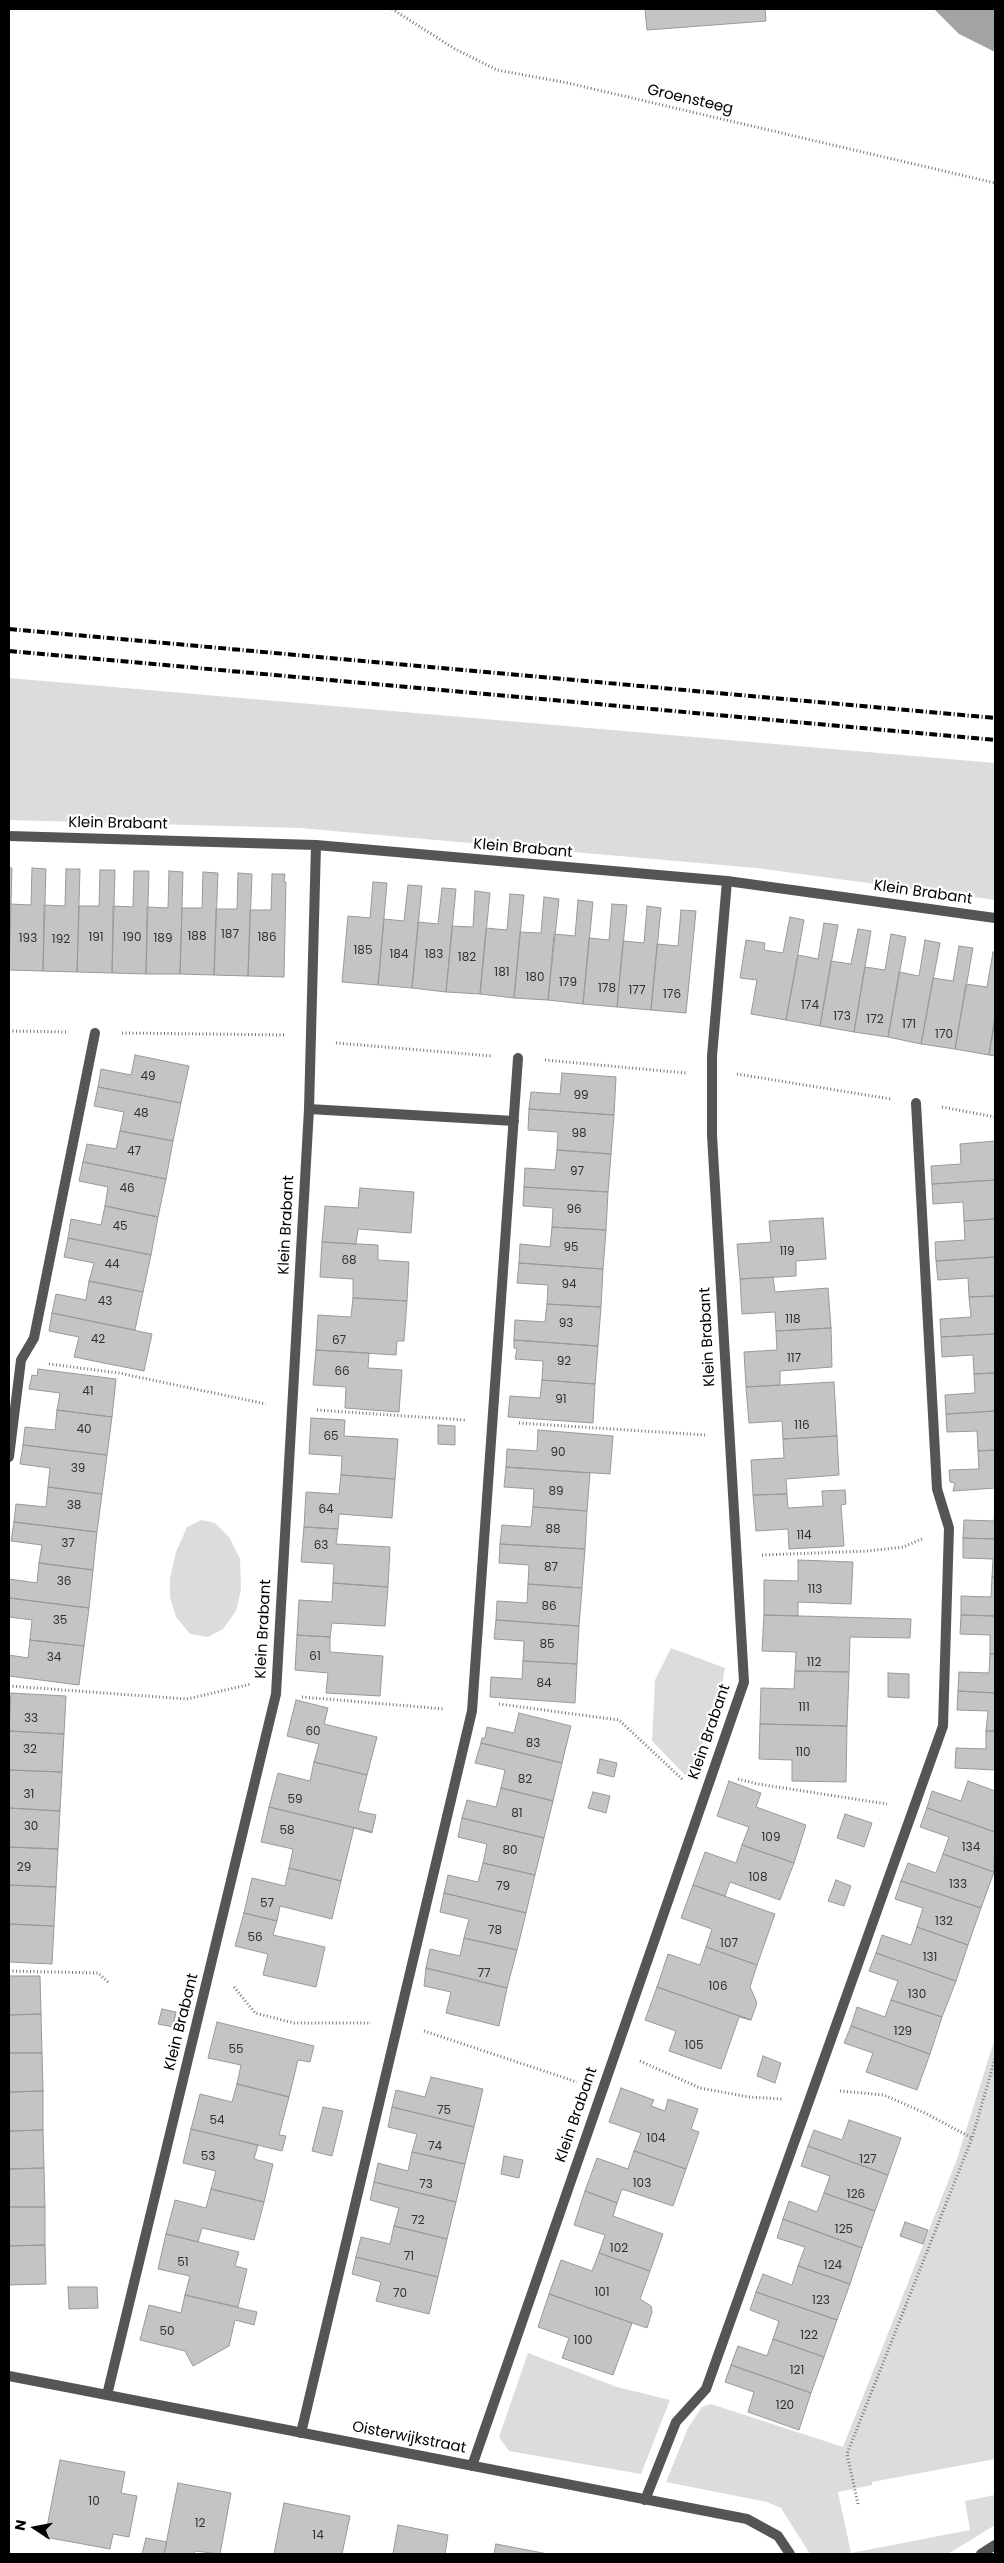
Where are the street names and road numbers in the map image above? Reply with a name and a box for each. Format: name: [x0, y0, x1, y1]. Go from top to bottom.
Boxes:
street label: Groensteeg: [645, 81, 735, 119]
street label: Klein Brabant: [68, 814, 168, 834]
street label: Klein Brabant: [473, 836, 573, 862]
street label: Klein Brabant: [872, 877, 974, 909]
street label: Klein Brabant: [275, 1175, 299, 1275]
street label: Klein Brabant: [696, 1287, 720, 1387]
street label: Klein Brabant: [252, 1579, 276, 1679]
street label: Klein Brabant: [685, 1682, 735, 1782]
street label: Klein Brabant: [161, 1972, 203, 2072]
street label: Klein Brabant: [552, 2065, 602, 2165]
street label: Oisterwijkstraat: [350, 2418, 468, 2458]

